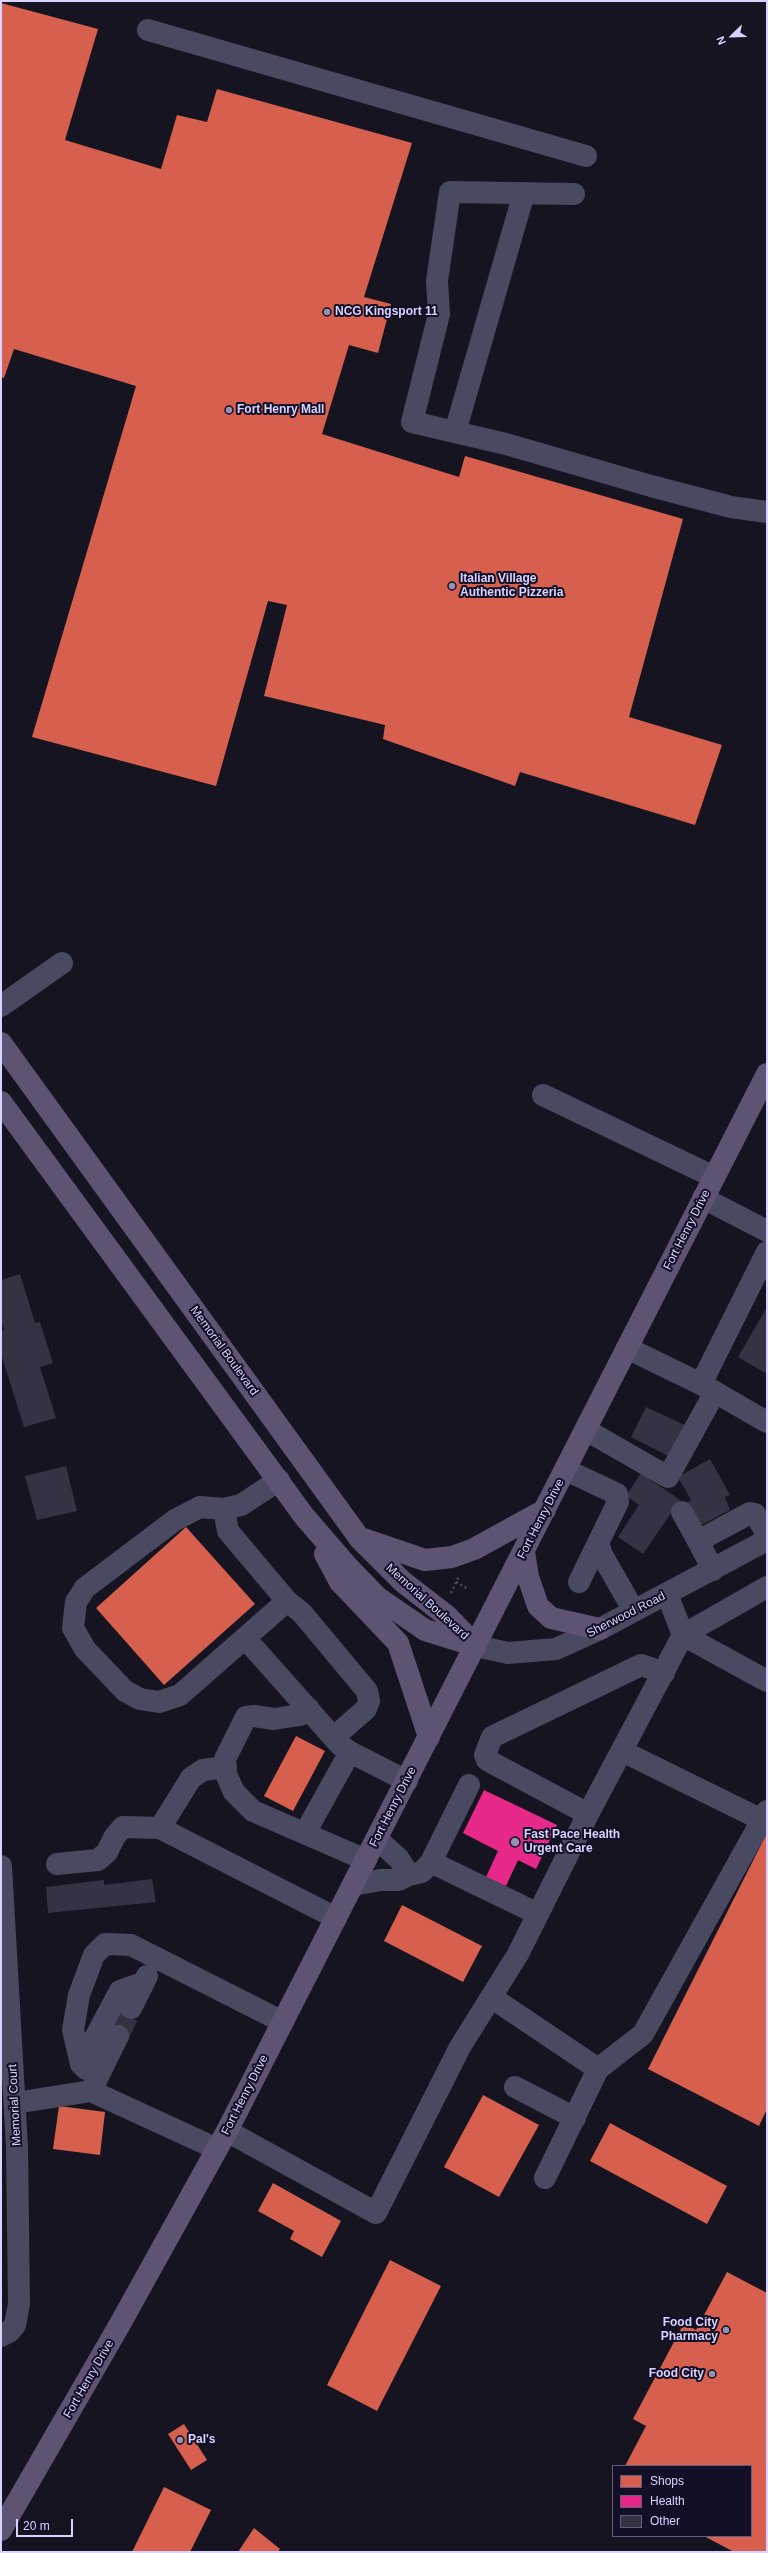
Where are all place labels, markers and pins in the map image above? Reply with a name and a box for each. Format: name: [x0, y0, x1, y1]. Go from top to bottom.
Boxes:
place label: NCG Kingsport 11: [335, 305, 438, 319]
marker: NCG Kingsport 11: [322, 307, 332, 317]
place label: Fort Henry Mall: [237, 403, 324, 417]
marker: Fort Henry Mall: [224, 405, 234, 415]
place label: Italian Village Authentic Pizzeria: [460, 572, 563, 600]
marker: Italian Village Authentic Pizzeria: [447, 581, 457, 591]
place label: Fast Pace Health Urgent Care: [524, 1828, 620, 1856]
marker: Fast Pace Health Urgent Care: [509, 1836, 521, 1848]
place label: Food City Pharmacy: [661, 2316, 718, 2344]
marker: Food City Pharmacy: [721, 2325, 731, 2335]
place label: Food City: [649, 2367, 704, 2381]
marker: Food City: [707, 2369, 717, 2379]
place label: Pal's: [188, 2433, 216, 2447]
marker: Pal's: [175, 2435, 185, 2445]

